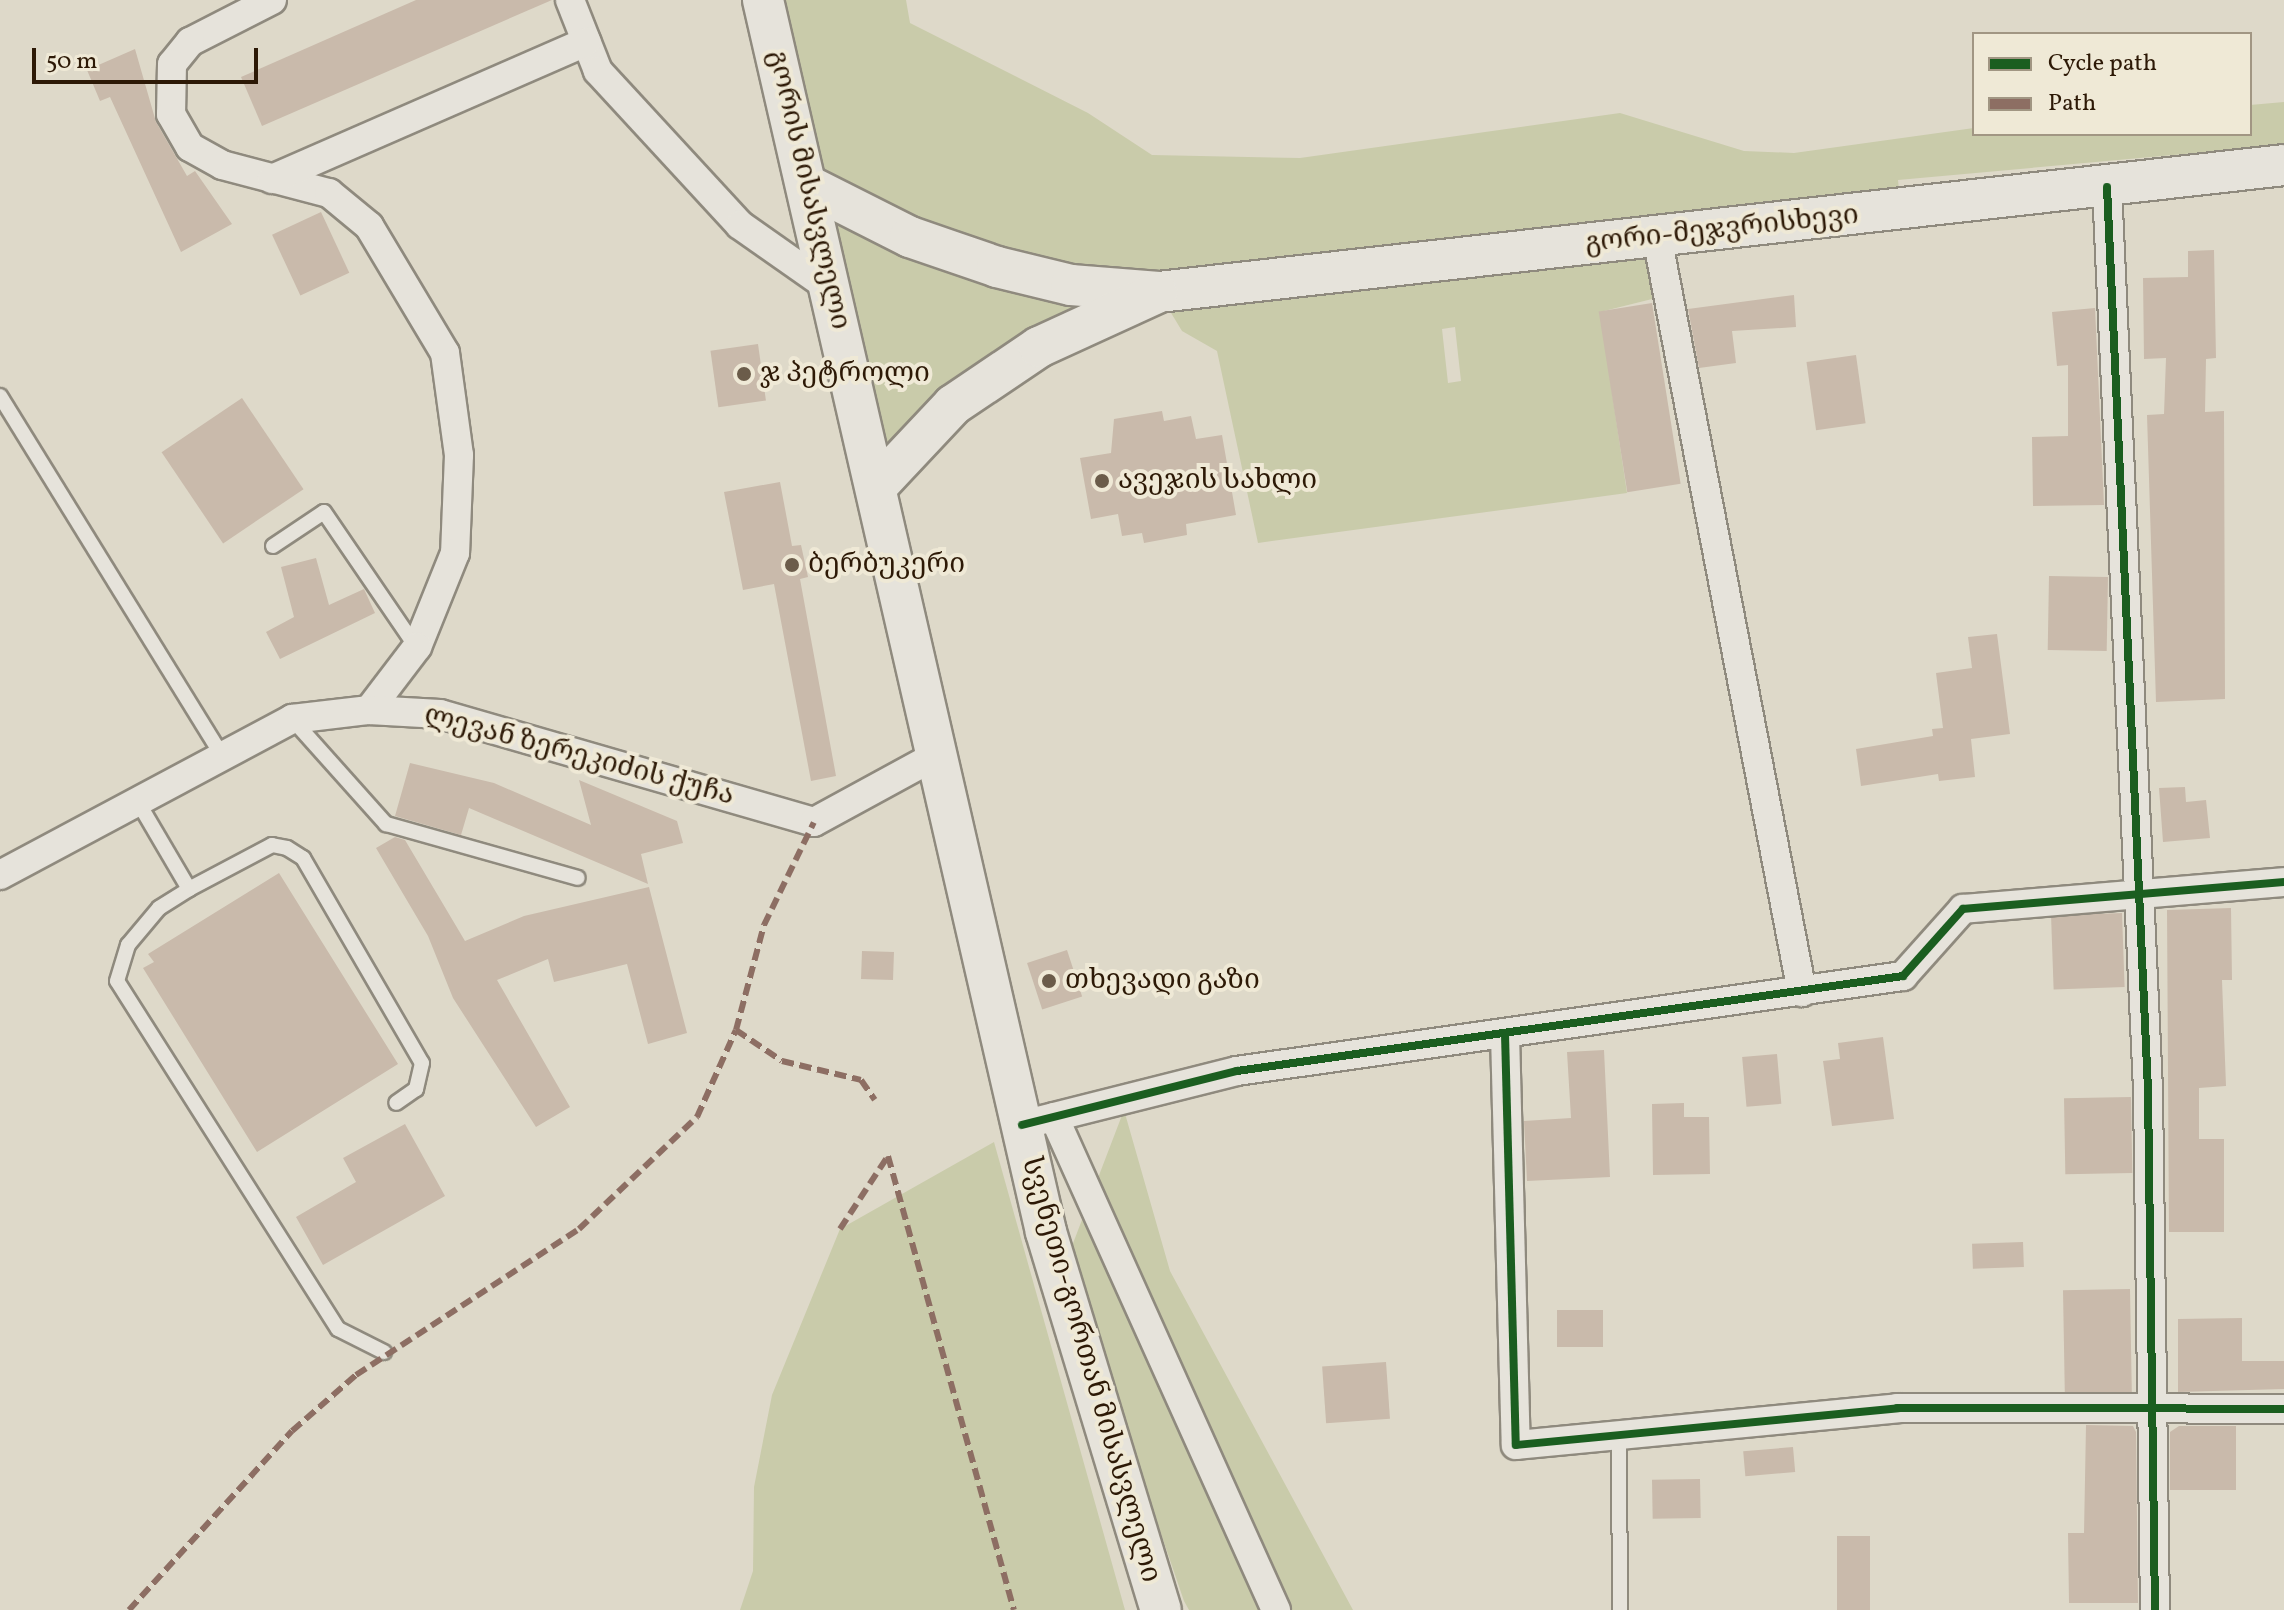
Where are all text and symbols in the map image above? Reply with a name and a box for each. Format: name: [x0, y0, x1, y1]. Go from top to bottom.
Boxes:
scale bar: [36, 32, 262, 82]
legend: [1972, 32, 2252, 136]
text: 50 m: [46, 45, 98, 79]
street label: გორის მისასვლელი: [760, 47, 856, 333]
text: Cycle path: [2048, 47, 2157, 81]
text: Path: [2048, 87, 2096, 121]
street label: გორი-მეჯვრისხევი: [1584, 199, 1860, 261]
place label: ჯ პეტროლი: [760, 357, 930, 391]
marker: ჯ პეტროლი: [735, 365, 753, 383]
place label: ავეჯის სახლი: [1118, 464, 1317, 498]
marker: ავეჯის სახლი: [1093, 472, 1111, 490]
place label: ბერბუკერი: [808, 548, 965, 582]
marker: ბერბუკერი: [783, 556, 801, 574]
street label: ლევან ზერეკიძის ქუჩა: [420, 698, 738, 814]
place label: თხევადი გაზი: [1065, 964, 1260, 998]
marker: თხევადი გაზი: [1040, 972, 1058, 990]
street label: სვენეთი-გორთან მისასვლელი: [1013, 1154, 1167, 1586]

